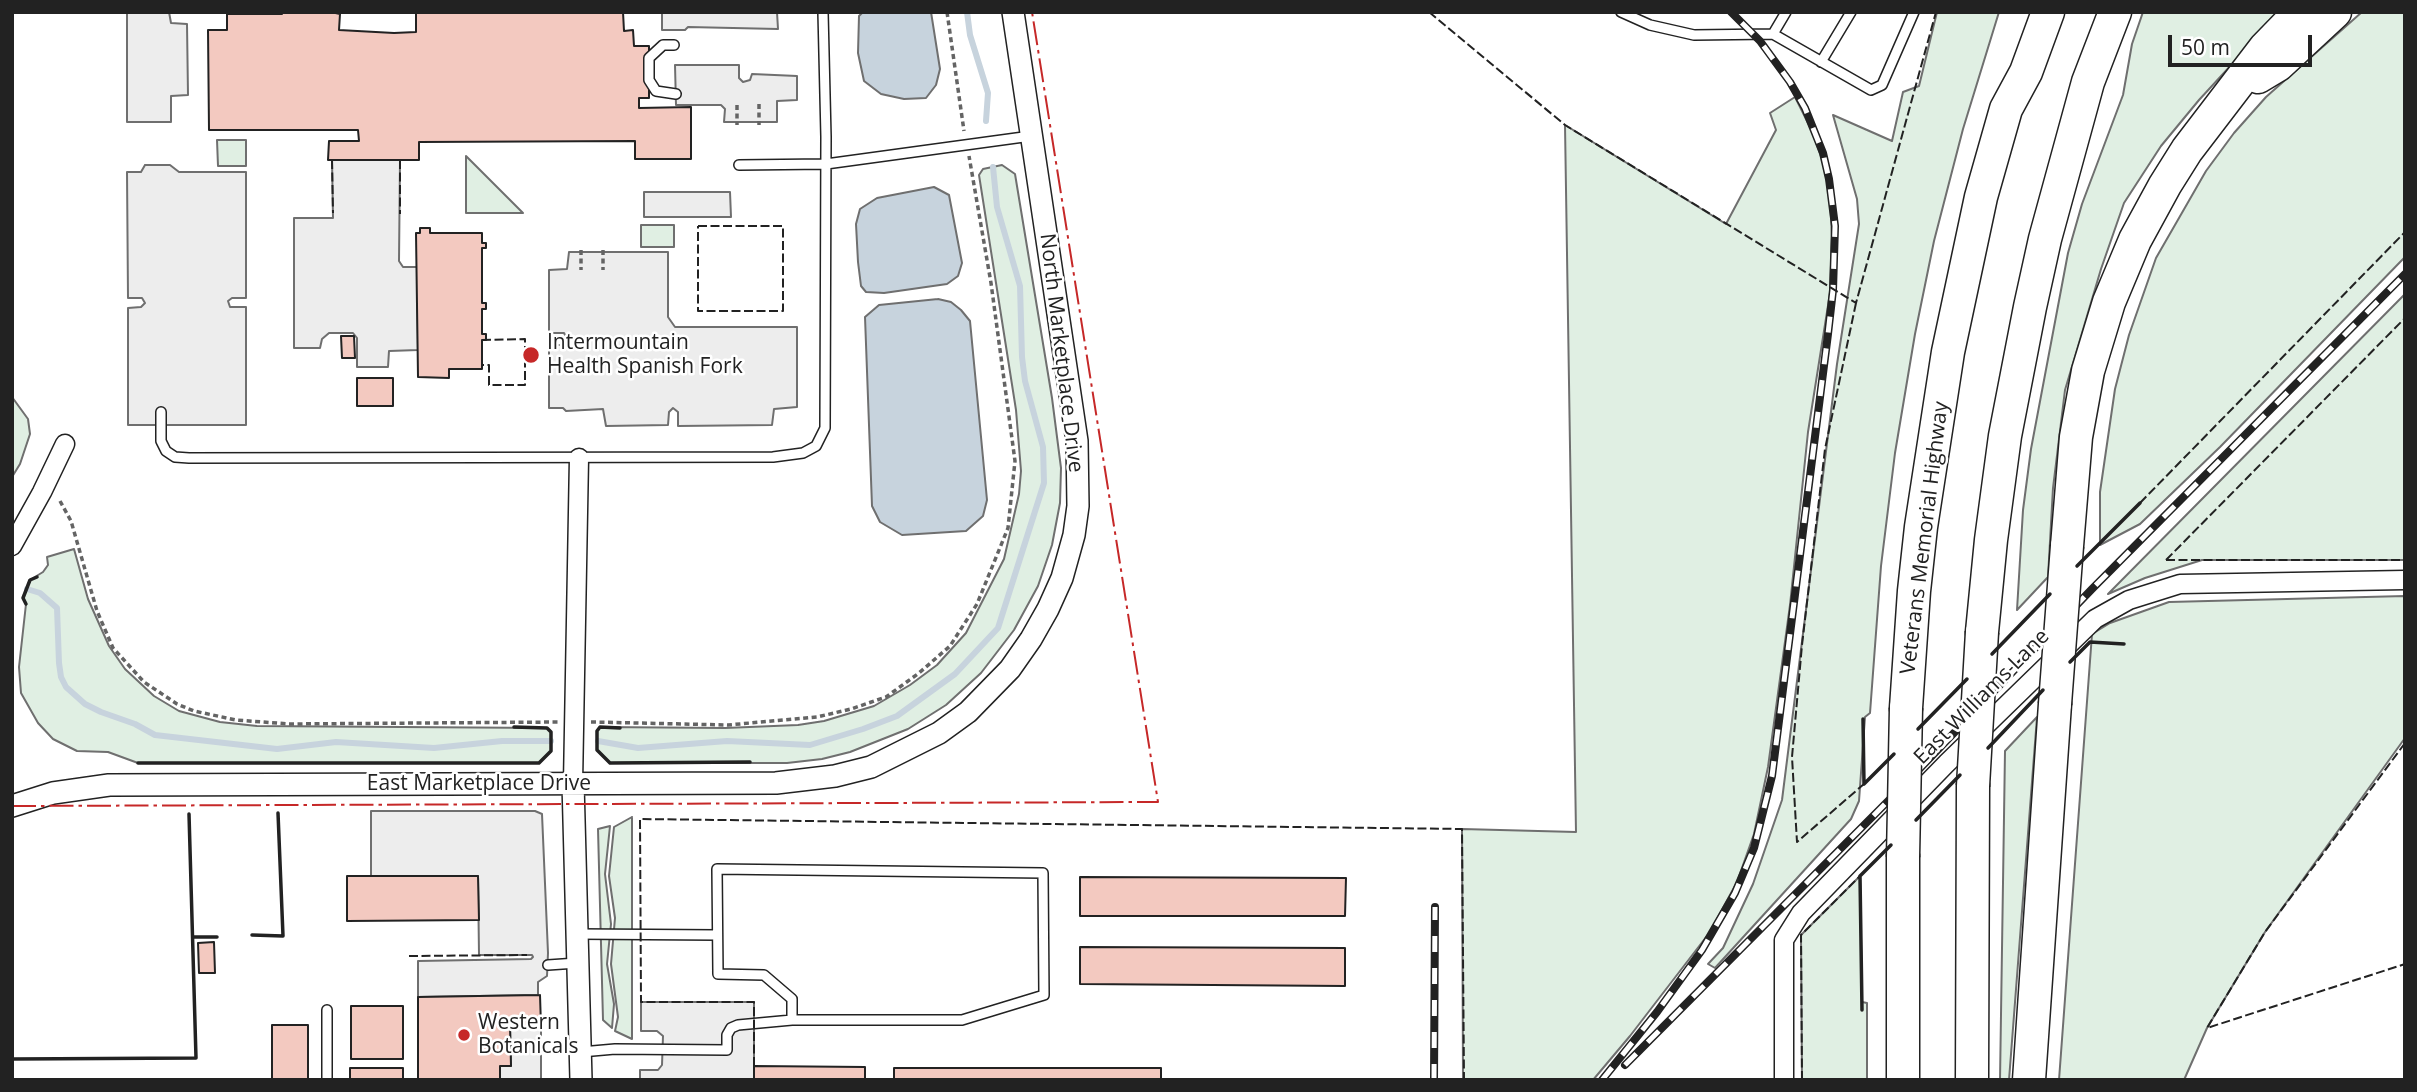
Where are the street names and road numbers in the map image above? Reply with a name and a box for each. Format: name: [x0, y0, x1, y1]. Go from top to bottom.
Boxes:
street label: North Marketplace Drive: [1034, 232, 1088, 474]
street label: Veterans Memorial Highway: [1896, 400, 1954, 676]
street label: East Williams Lane: [1909, 624, 2055, 770]
street label: East Marketplace Drive: [367, 771, 591, 797]

